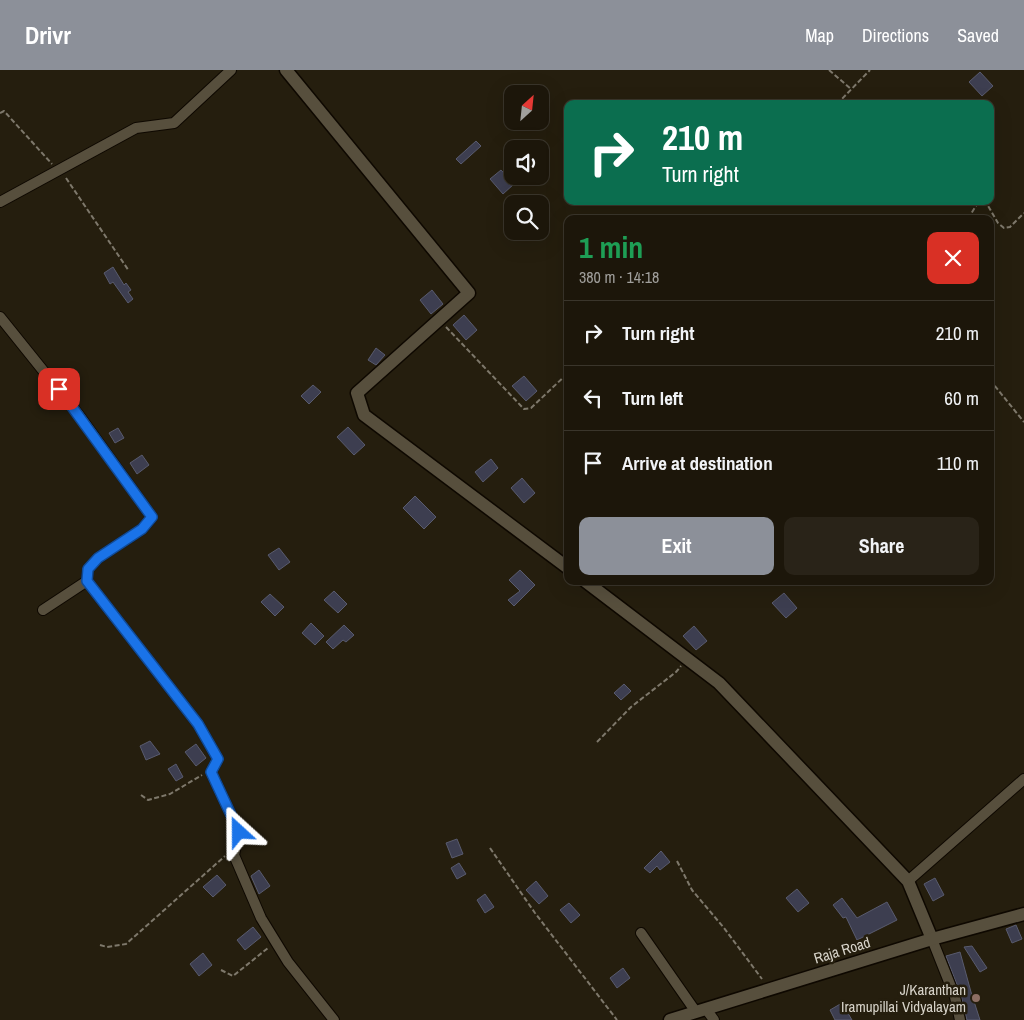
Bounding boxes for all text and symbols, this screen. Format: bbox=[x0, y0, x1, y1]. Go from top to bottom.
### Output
text: Drivr bbox=[25, 19, 71, 51]
text: Map bbox=[805, 23, 834, 48]
text: Directions bbox=[862, 23, 929, 48]
text: Saved bbox=[957, 23, 999, 48]
north arrow bbox=[504, 85, 549, 130]
map controls bbox=[504, 85, 549, 240]
text: 210 m bbox=[662, 114, 743, 161]
icon: right bbox=[579, 120, 644, 185]
button: sound bbox=[504, 140, 549, 185]
text: Turn right bbox=[662, 159, 739, 189]
button: search bbox=[504, 195, 549, 240]
text: 1 min bbox=[579, 227, 643, 267]
button: close bbox=[927, 232, 979, 284]
text: 380 m · 14:18 bbox=[579, 266, 659, 288]
icon: right bbox=[579, 319, 607, 347]
text: Turn right bbox=[622, 320, 694, 346]
text: 210 m bbox=[936, 320, 979, 346]
pin bbox=[38, 368, 80, 410]
icon: arrive bbox=[45, 375, 73, 403]
icon: left bbox=[579, 384, 607, 412]
text: Turn left bbox=[622, 385, 683, 411]
text: 60 m bbox=[944, 385, 979, 411]
icon: arrive bbox=[579, 449, 607, 477]
text: Arrive at destination bbox=[622, 450, 773, 476]
text: 110 m bbox=[937, 450, 979, 476]
button: Exit bbox=[579, 517, 774, 575]
button: Share bbox=[784, 517, 979, 575]
position arrow bbox=[212, 805, 264, 857]
street label: Raja Road bbox=[811, 931, 873, 969]
place label: J/Karanthan Iramupillai Vidyalayam bbox=[841, 979, 966, 1017]
marker: J/Karanthan Iramupillai Vidyalayam bbox=[970, 992, 982, 1004]

